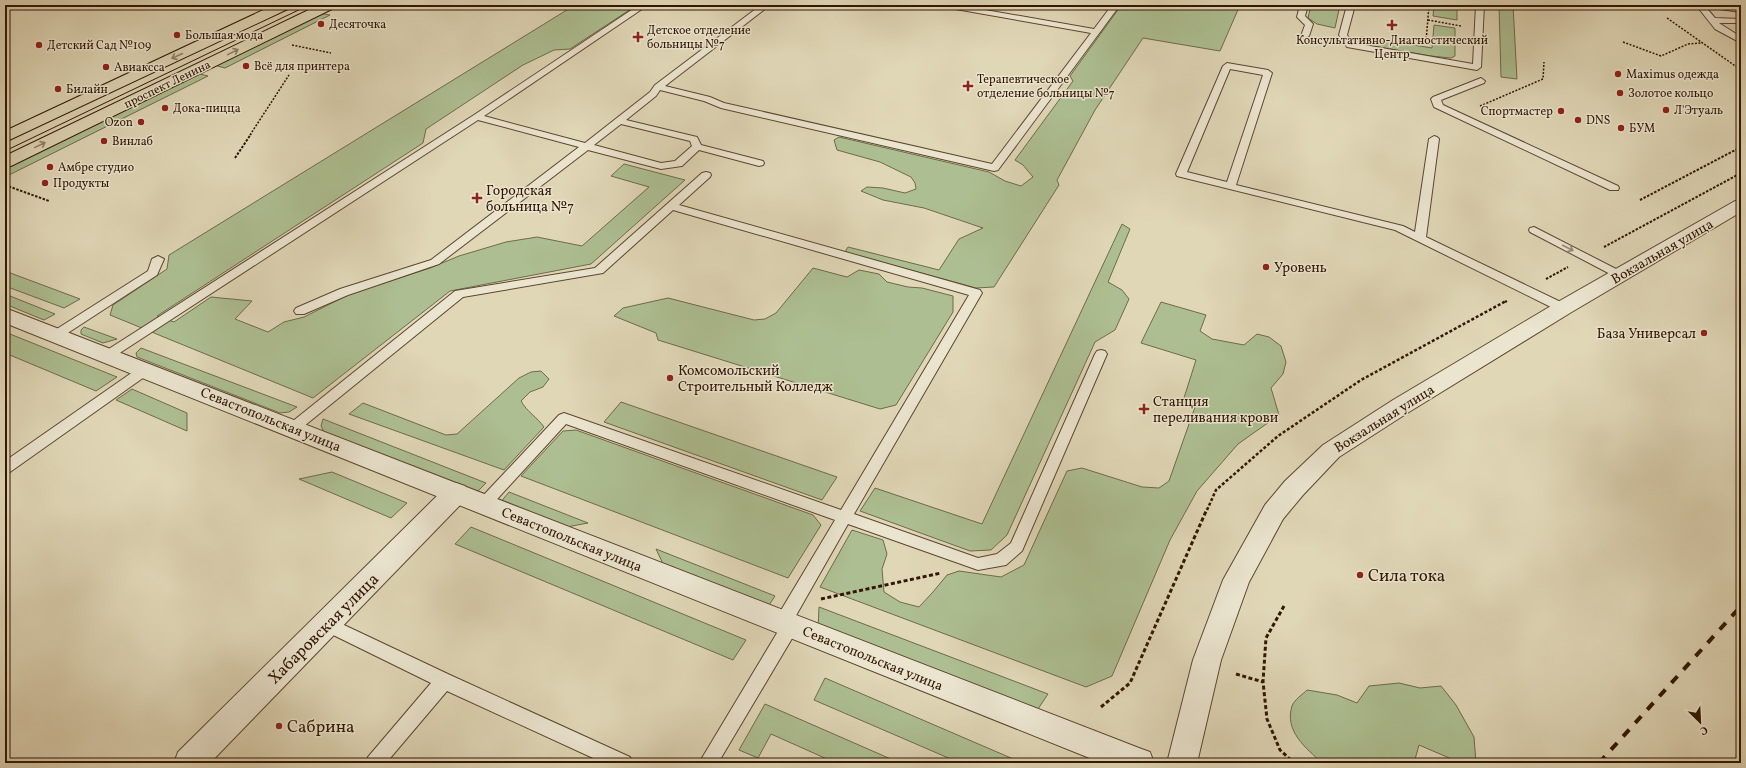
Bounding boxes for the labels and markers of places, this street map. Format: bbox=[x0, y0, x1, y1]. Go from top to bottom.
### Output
place label: Десяточка bbox=[329, 17, 386, 33]
marker: Десяточка bbox=[316, 19, 326, 29]
marker: Консультативно-Диагностический Центр bbox=[1386, 19, 1398, 31]
place label: Детское отделение больницы №7 bbox=[647, 23, 751, 53]
place label: Большая мода bbox=[185, 28, 263, 44]
marker: Большая мода bbox=[172, 30, 182, 40]
marker: Детское отделение больницы №7 bbox=[632, 31, 644, 43]
place label: Консультативно-Диагностический Центр bbox=[1296, 33, 1488, 63]
place label: Детский Сад №109 bbox=[47, 38, 151, 54]
marker: Детский Сад №109 bbox=[34, 40, 44, 50]
place label: Всё для принтера bbox=[254, 59, 350, 75]
place label: Авиаксса bbox=[114, 60, 165, 76]
marker: Всё для принтера bbox=[241, 61, 251, 71]
marker: Авиаксса bbox=[101, 62, 111, 72]
place label: Maximus одежда bbox=[1626, 67, 1719, 83]
marker: Maximus одежда bbox=[1613, 69, 1623, 79]
place label: Терапевтическое отделение больницы №7 bbox=[977, 72, 1115, 102]
marker: Терапевтическое отделение больницы №7 bbox=[962, 80, 974, 92]
place label: Билайн bbox=[66, 82, 108, 98]
marker: Билайн bbox=[53, 84, 63, 94]
place label: Золотое кольцо bbox=[1628, 86, 1713, 102]
marker: Золотое кольцо bbox=[1615, 88, 1625, 98]
place label: Дока-пицца bbox=[173, 101, 241, 117]
marker: Дока-пицца bbox=[160, 103, 170, 113]
place label: Л'Этуаль bbox=[1674, 103, 1723, 119]
place label: Спортмастер bbox=[1481, 104, 1553, 120]
marker: Л'Этуаль bbox=[1661, 105, 1671, 115]
marker: Спортмастер bbox=[1556, 106, 1566, 116]
place label: DNS bbox=[1586, 113, 1610, 129]
place label: Ozon bbox=[105, 115, 133, 131]
marker: DNS bbox=[1573, 115, 1583, 125]
marker: Ozon bbox=[136, 117, 146, 127]
place label: БУМ bbox=[1629, 121, 1655, 137]
marker: БУМ bbox=[1616, 123, 1626, 133]
place label: Винлаб bbox=[112, 134, 153, 150]
marker: Винлаб bbox=[99, 136, 109, 146]
place label: Амбре студио bbox=[58, 160, 134, 176]
marker: Амбре студио bbox=[45, 162, 55, 172]
place label: Продукты bbox=[53, 176, 110, 192]
marker: Продукты bbox=[40, 178, 50, 188]
place label: Городская больница №7 bbox=[486, 182, 574, 217]
marker: Городская больница №7 bbox=[471, 192, 483, 204]
place label: Уровень bbox=[1274, 259, 1327, 278]
marker: Уровень bbox=[1261, 262, 1271, 272]
place label: База Универсал bbox=[1597, 325, 1696, 344]
marker: База Универсал bbox=[1699, 328, 1709, 338]
place label: Комсомольский Строительный Колледж bbox=[678, 362, 833, 397]
marker: Комсомольский Строительный Колледж bbox=[665, 373, 675, 383]
place label: Станция переливания крови bbox=[1153, 393, 1279, 428]
marker: Станция переливания крови bbox=[1138, 403, 1150, 415]
place label: Сила тока bbox=[1368, 565, 1445, 588]
marker: Сила тока bbox=[1355, 570, 1365, 580]
place label: Сабрина bbox=[287, 716, 354, 739]
marker: Сабрина bbox=[274, 721, 284, 731]

